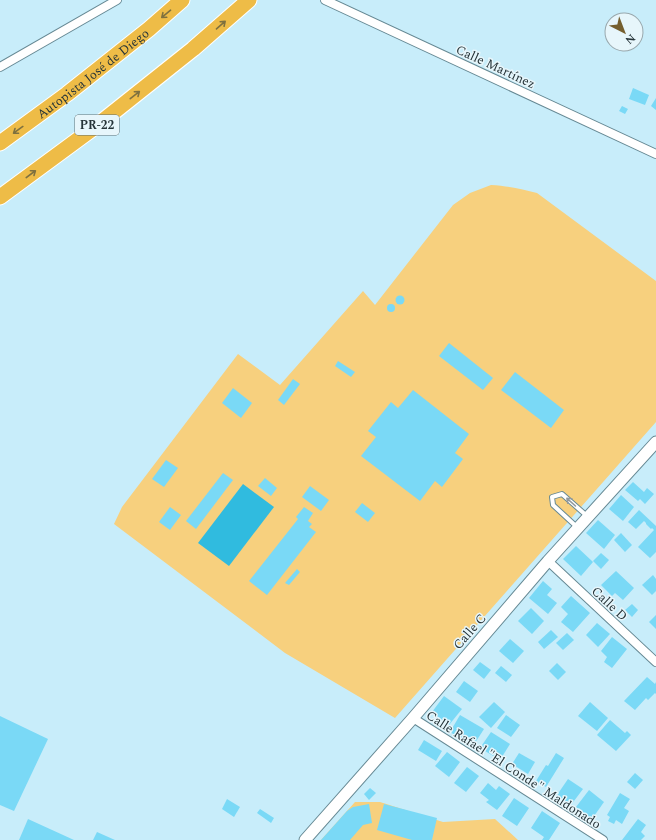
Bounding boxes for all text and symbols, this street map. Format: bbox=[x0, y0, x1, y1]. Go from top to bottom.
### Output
one-way arrow bbox=[160, 10, 171, 19]
north arrow bbox=[604, 12, 644, 52]
one-way arrow bbox=[216, 20, 226, 29]
street label: Autopista José de Diego bbox=[33, 24, 154, 124]
text: N bbox=[621, 30, 639, 48]
street label: Calle Martínez bbox=[453, 40, 539, 94]
one-way arrow bbox=[129, 91, 140, 99]
road number: PR-22 bbox=[75, 115, 119, 135]
one-way arrow bbox=[13, 126, 24, 134]
one-way arrow bbox=[26, 170, 37, 178]
one-way arrow bbox=[566, 498, 576, 507]
street label: Calle D bbox=[587, 582, 632, 626]
street label: Calle C bbox=[448, 609, 491, 654]
street label: Calle Rafael "El Conde" Maldonado bbox=[422, 706, 605, 834]

